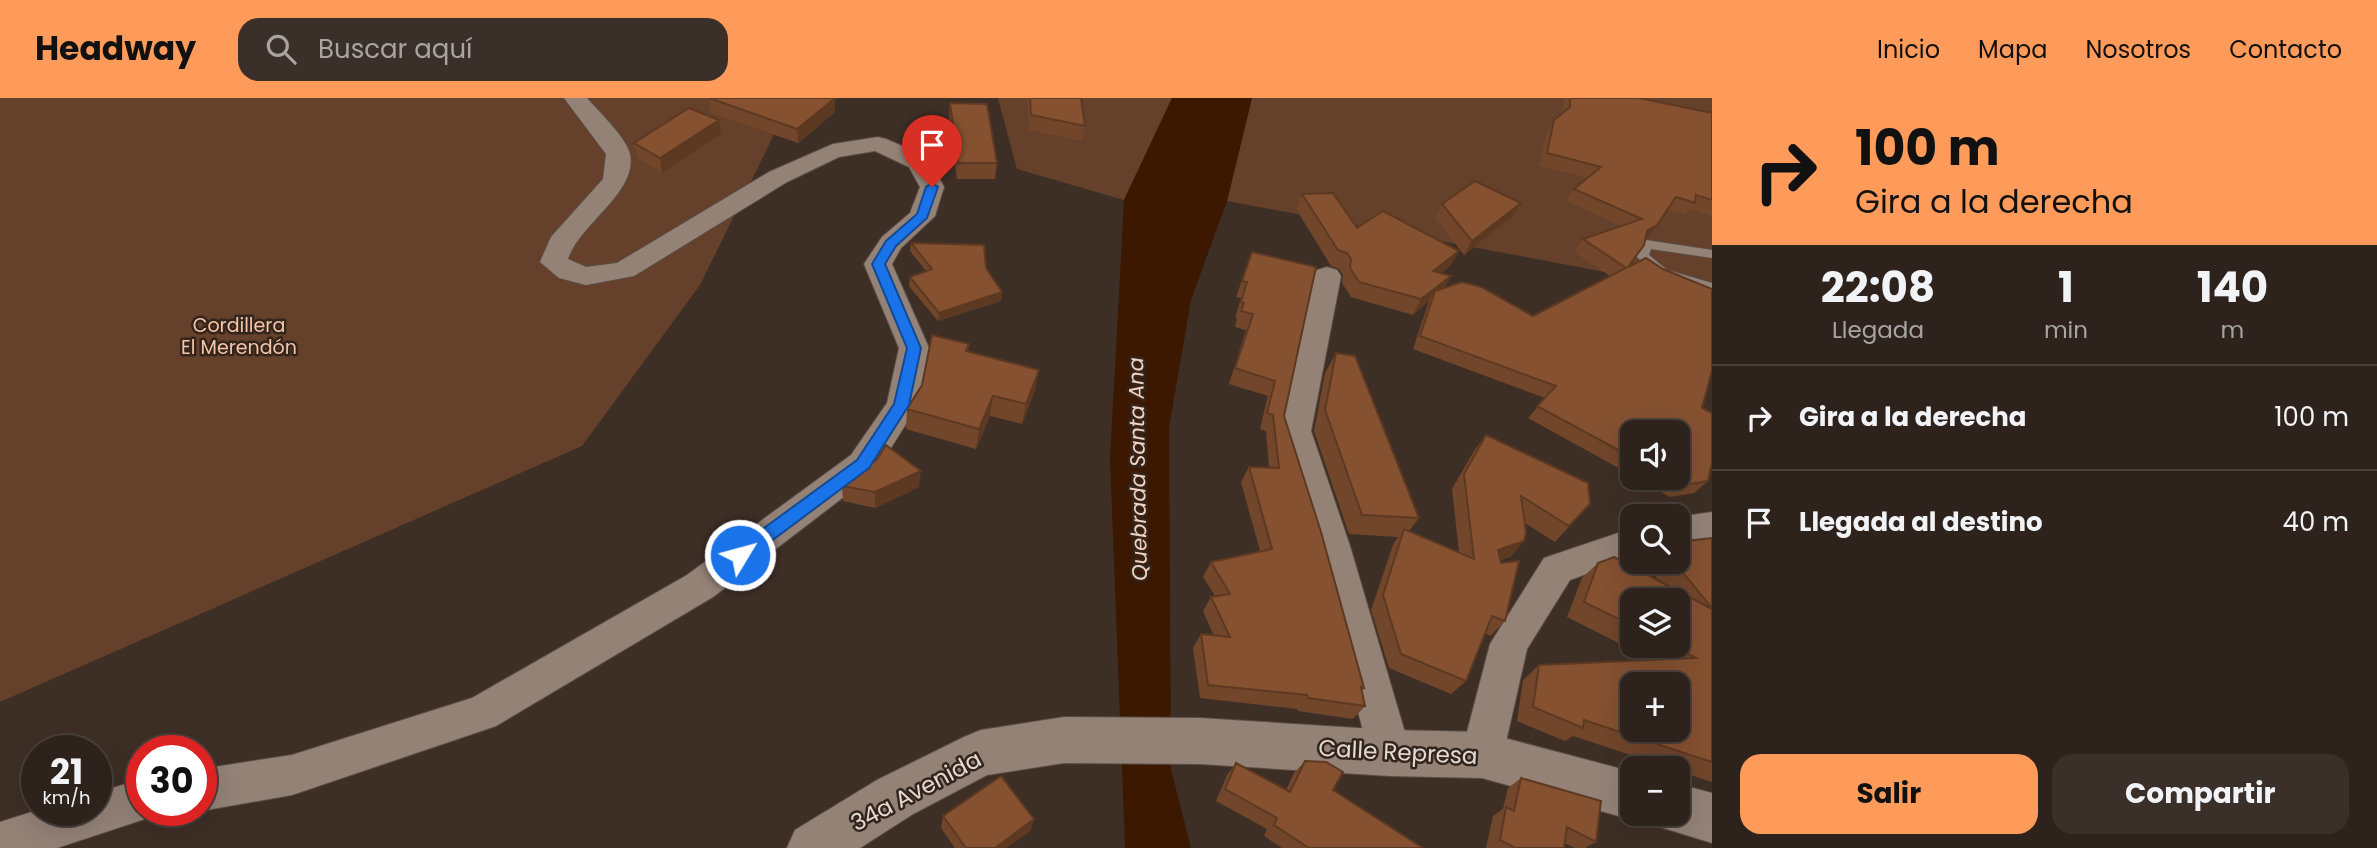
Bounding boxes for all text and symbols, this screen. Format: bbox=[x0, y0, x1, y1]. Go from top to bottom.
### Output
search box bbox=[238, 18, 728, 81]
text: Headway bbox=[35, 25, 196, 72]
icon: search bbox=[262, 30, 300, 68]
text: Buscar aquí bbox=[318, 31, 472, 67]
text: Inicio bbox=[1877, 33, 1940, 66]
text: Mapa bbox=[1978, 33, 2047, 66]
text: Nosotros bbox=[2085, 33, 2191, 66]
text: Contacto bbox=[2229, 33, 2342, 66]
text: 100 m bbox=[1855, 114, 2000, 182]
pin bbox=[902, 115, 962, 187]
icon: arrive bbox=[913, 126, 951, 164]
icon: right bbox=[1740, 126, 1831, 217]
text: Gira a la derecha bbox=[1855, 179, 2133, 224]
text: 22:08 bbox=[1821, 258, 1935, 317]
text: 1 bbox=[2058, 258, 2074, 317]
text: 140 bbox=[2197, 258, 2268, 317]
park label: Cordillera El Merendón bbox=[181, 312, 297, 361]
text: Llegada bbox=[1832, 314, 1924, 346]
text: min bbox=[2044, 314, 2088, 346]
text: m bbox=[2221, 314, 2244, 346]
water label: Quebrada Santa Ana bbox=[1121, 357, 1154, 581]
icon: right bbox=[1740, 399, 1778, 437]
text: Gira a la derecha bbox=[1799, 399, 2027, 435]
text: 100 m bbox=[2274, 399, 2349, 435]
map controls bbox=[1620, 420, 1690, 826]
button: sound bbox=[1620, 420, 1690, 490]
button: search bbox=[1620, 504, 1690, 574]
icon: arrive bbox=[1740, 504, 1778, 542]
text: Llegada al destino bbox=[1799, 504, 2043, 540]
text: 40 m bbox=[2283, 504, 2349, 540]
position arrow bbox=[703, 518, 777, 592]
button: layers bbox=[1620, 588, 1690, 658]
button: + bbox=[1620, 672, 1690, 742]
street label: Calle Represa bbox=[1318, 732, 1478, 772]
speed limit sign: 30 bbox=[126, 735, 217, 826]
street label: 34a Avenida bbox=[845, 743, 987, 839]
text: 21 bbox=[50, 747, 83, 796]
button: Salir bbox=[1740, 754, 2038, 834]
button: Compartir bbox=[2052, 754, 2349, 834]
button: − bbox=[1620, 756, 1690, 826]
text: km/h bbox=[43, 785, 90, 810]

